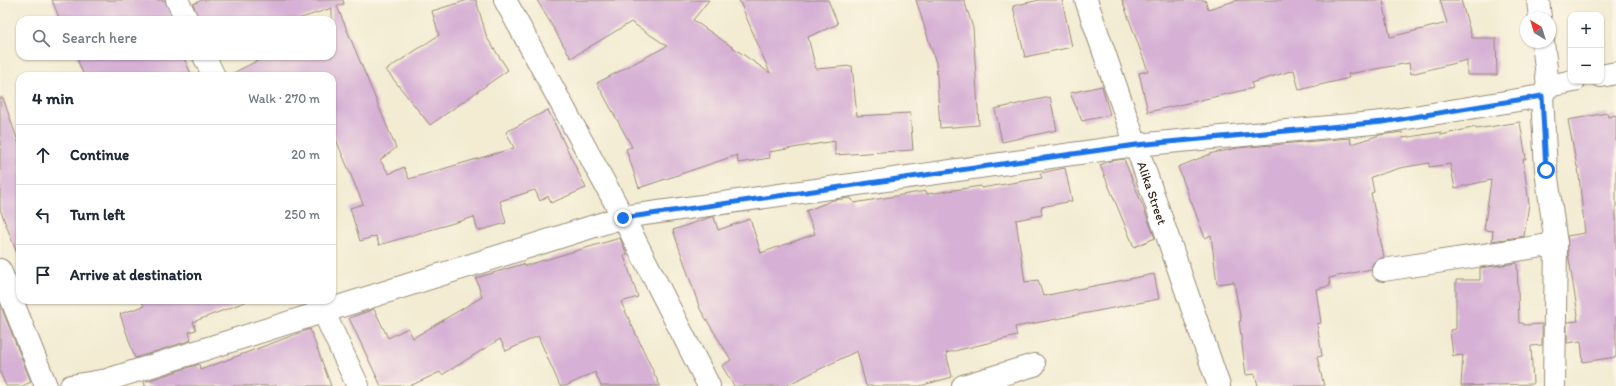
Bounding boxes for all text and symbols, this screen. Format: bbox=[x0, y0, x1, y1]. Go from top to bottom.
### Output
north arrow bbox=[1520, 12, 1556, 48]
map controls bbox=[1568, 12, 1604, 84]
button: + bbox=[1568, 12, 1604, 48]
search box bbox=[16, 16, 336, 60]
icon: search bbox=[30, 27, 52, 49]
text: Search here bbox=[62, 29, 137, 47]
button: − bbox=[1568, 48, 1604, 84]
text: 4 min bbox=[32, 88, 74, 108]
text: Walk · 270 m bbox=[248, 91, 320, 106]
icon: ahead bbox=[32, 144, 54, 166]
text: Continue bbox=[70, 146, 129, 164]
text: 20 m bbox=[291, 147, 320, 162]
street label: Alika Street bbox=[1135, 159, 1170, 227]
route start bbox=[1537, 161, 1555, 179]
icon: left bbox=[32, 204, 54, 226]
text: Turn left bbox=[70, 206, 125, 224]
text: 250 m bbox=[284, 207, 320, 222]
route end bbox=[614, 209, 632, 227]
icon: arrive bbox=[32, 264, 54, 286]
text: Arrive at destination bbox=[70, 266, 202, 284]

